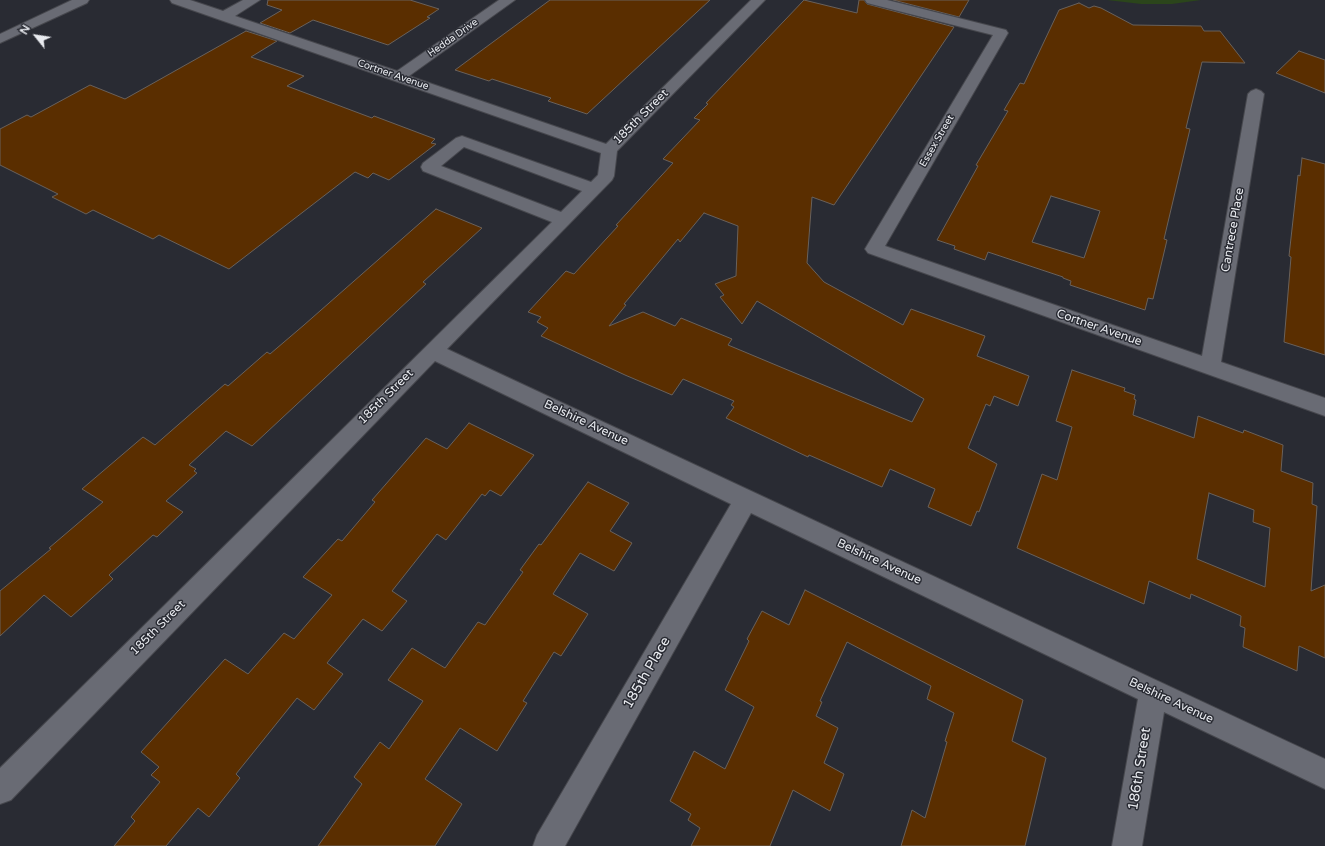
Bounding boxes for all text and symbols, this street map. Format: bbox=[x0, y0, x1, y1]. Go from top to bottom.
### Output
north arrow bbox=[16, 16, 56, 56]
street label: Hedda Drive bbox=[426, 16, 480, 60]
text: N bbox=[17, 23, 33, 37]
street label: Cortner Avenue bbox=[356, 57, 430, 93]
street label: 185th Street bbox=[610, 86, 672, 148]
street label: Essex Street bbox=[917, 113, 957, 169]
street label: Cantrece Place bbox=[1219, 187, 1247, 273]
street label: Cortner Avenue bbox=[1054, 307, 1144, 349]
street label: 185th Street bbox=[355, 366, 417, 428]
street label: Belshire Avenue bbox=[542, 397, 630, 449]
street label: Belshire Avenue bbox=[835, 536, 923, 588]
street label: 185th Street bbox=[127, 597, 189, 659]
street label: 185th Place bbox=[620, 634, 674, 712]
street label: Belshire Avenue bbox=[1127, 675, 1215, 727]
street label: 186th Street bbox=[1125, 726, 1155, 812]

